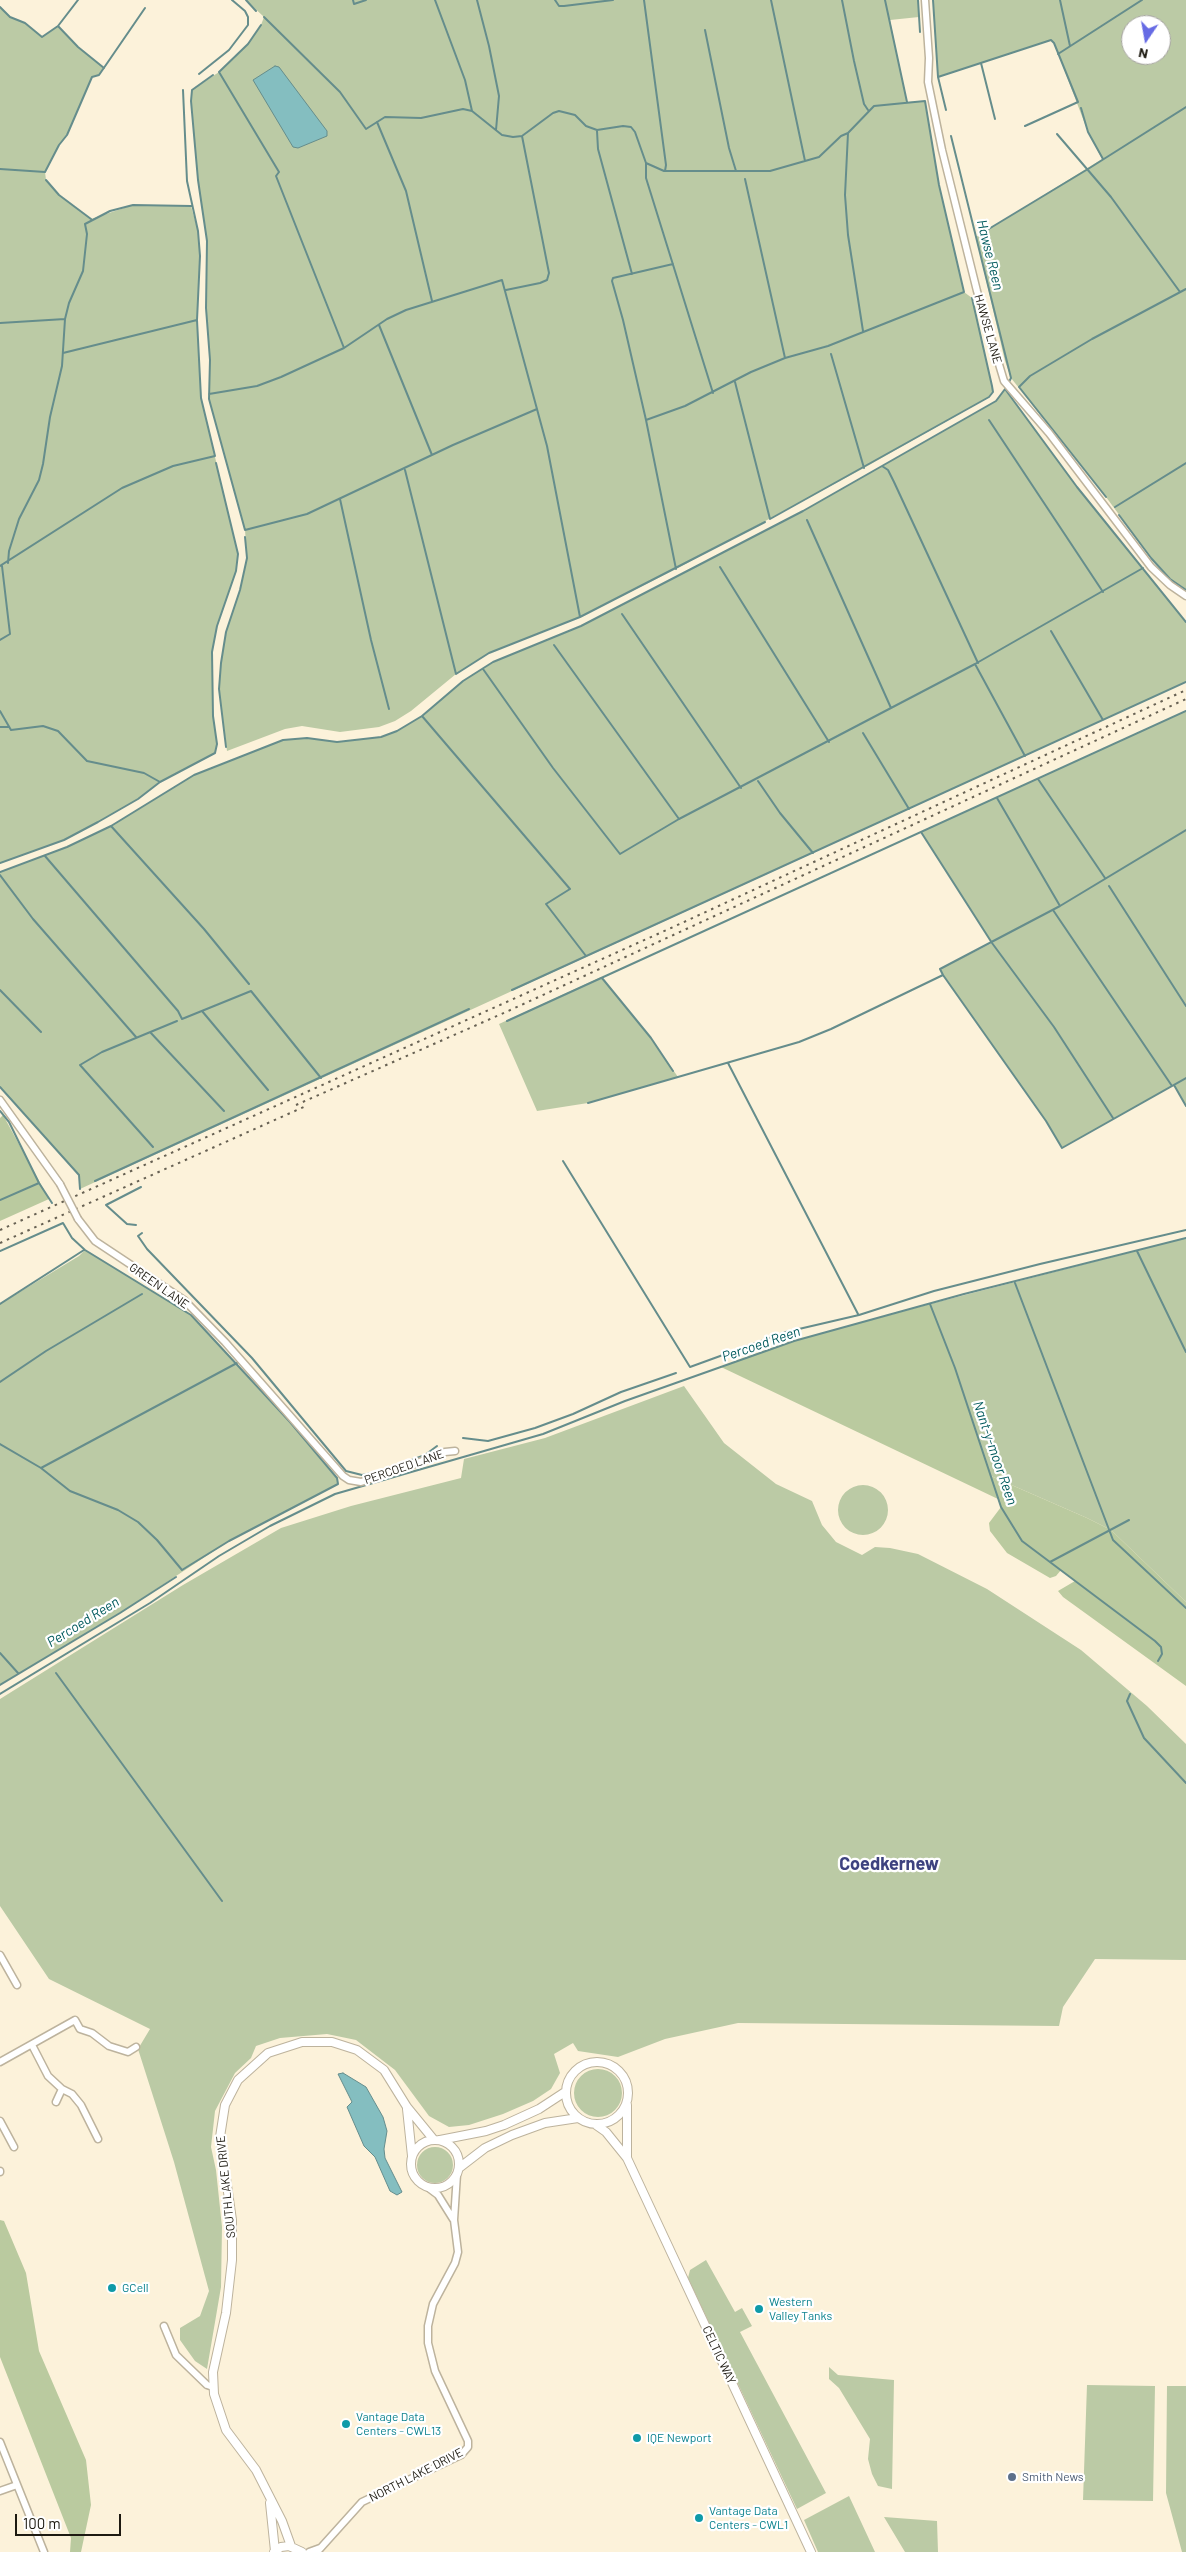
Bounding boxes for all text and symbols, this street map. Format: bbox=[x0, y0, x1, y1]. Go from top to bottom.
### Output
north arrow bbox=[1121, 15, 1171, 65]
text: N bbox=[1137, 45, 1149, 63]
water label: Hawse Reen bbox=[973, 218, 1007, 292]
street label: HAWSE LANE bbox=[971, 293, 1005, 365]
street label: GREEN LANE bbox=[126, 1260, 192, 1312]
water label: Percoed Reen bbox=[720, 1323, 802, 1365]
water label: Nant-y-moor Reen bbox=[969, 1399, 1021, 1507]
street label: PERCOED LANE bbox=[362, 1447, 446, 1487]
water label: Percoed Reen bbox=[44, 1593, 122, 1651]
district label: Coedkernew bbox=[839, 1853, 939, 1875]
street label: SOUTH LAKE DRIVE bbox=[213, 2135, 239, 2239]
place label: GCell bbox=[122, 2281, 149, 2295]
marker: GCell bbox=[106, 2282, 118, 2294]
place label: Western Valley Tanks bbox=[769, 2295, 832, 2323]
marker: Western Valley Tanks bbox=[753, 2303, 765, 2315]
street label: CELTIC WAY bbox=[699, 2324, 739, 2386]
place label: Vantage Data Centers - CWL13 bbox=[356, 2410, 441, 2438]
marker: Vantage Data Centers - CWL13 bbox=[340, 2418, 352, 2430]
place label: IQE Newport bbox=[647, 2431, 712, 2445]
marker: IQE Newport bbox=[631, 2432, 643, 2444]
street label: NORTH LAKE DRIVE bbox=[367, 2445, 465, 2505]
place label: Smith News bbox=[1022, 2470, 1084, 2484]
marker: Smith News bbox=[1006, 2471, 1018, 2483]
scale bar bbox=[18, 2504, 124, 2536]
place label: Vantage Data Centers - CWL1 bbox=[709, 2504, 788, 2532]
marker: Vantage Data Centers - CWL1 bbox=[693, 2512, 705, 2524]
text: 100 m bbox=[23, 2514, 61, 2532]

